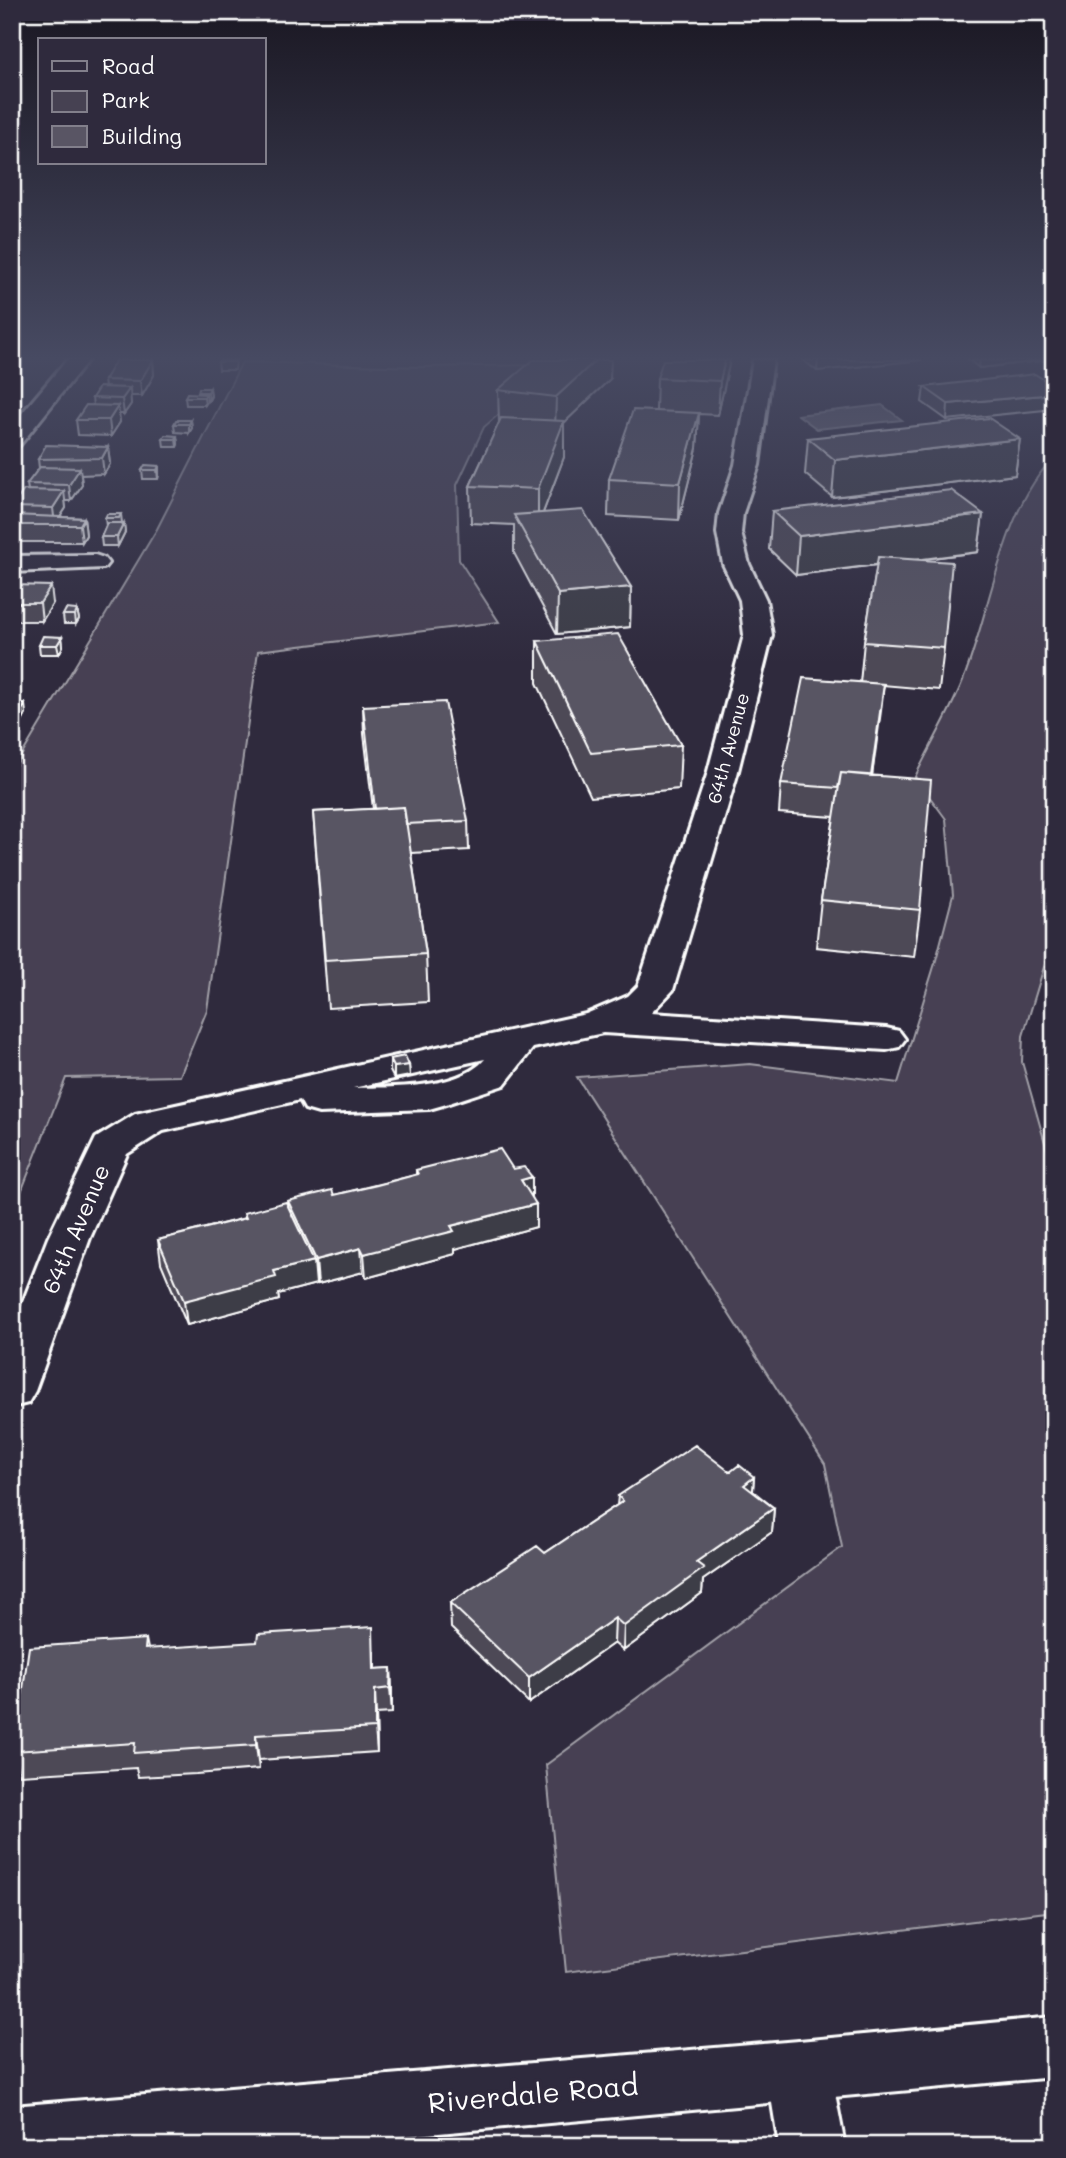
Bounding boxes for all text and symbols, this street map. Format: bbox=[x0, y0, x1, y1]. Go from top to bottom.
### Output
legend bbox=[38, 38, 266, 164]
text: Road bbox=[102, 52, 154, 79]
text: Park bbox=[102, 86, 150, 113]
text: Building bbox=[102, 122, 182, 149]
street label: 64th Avenue bbox=[701, 690, 754, 806]
street label: 64th Avenue bbox=[34, 1159, 116, 1298]
street label: Riverdale Road bbox=[426, 2066, 640, 2120]

